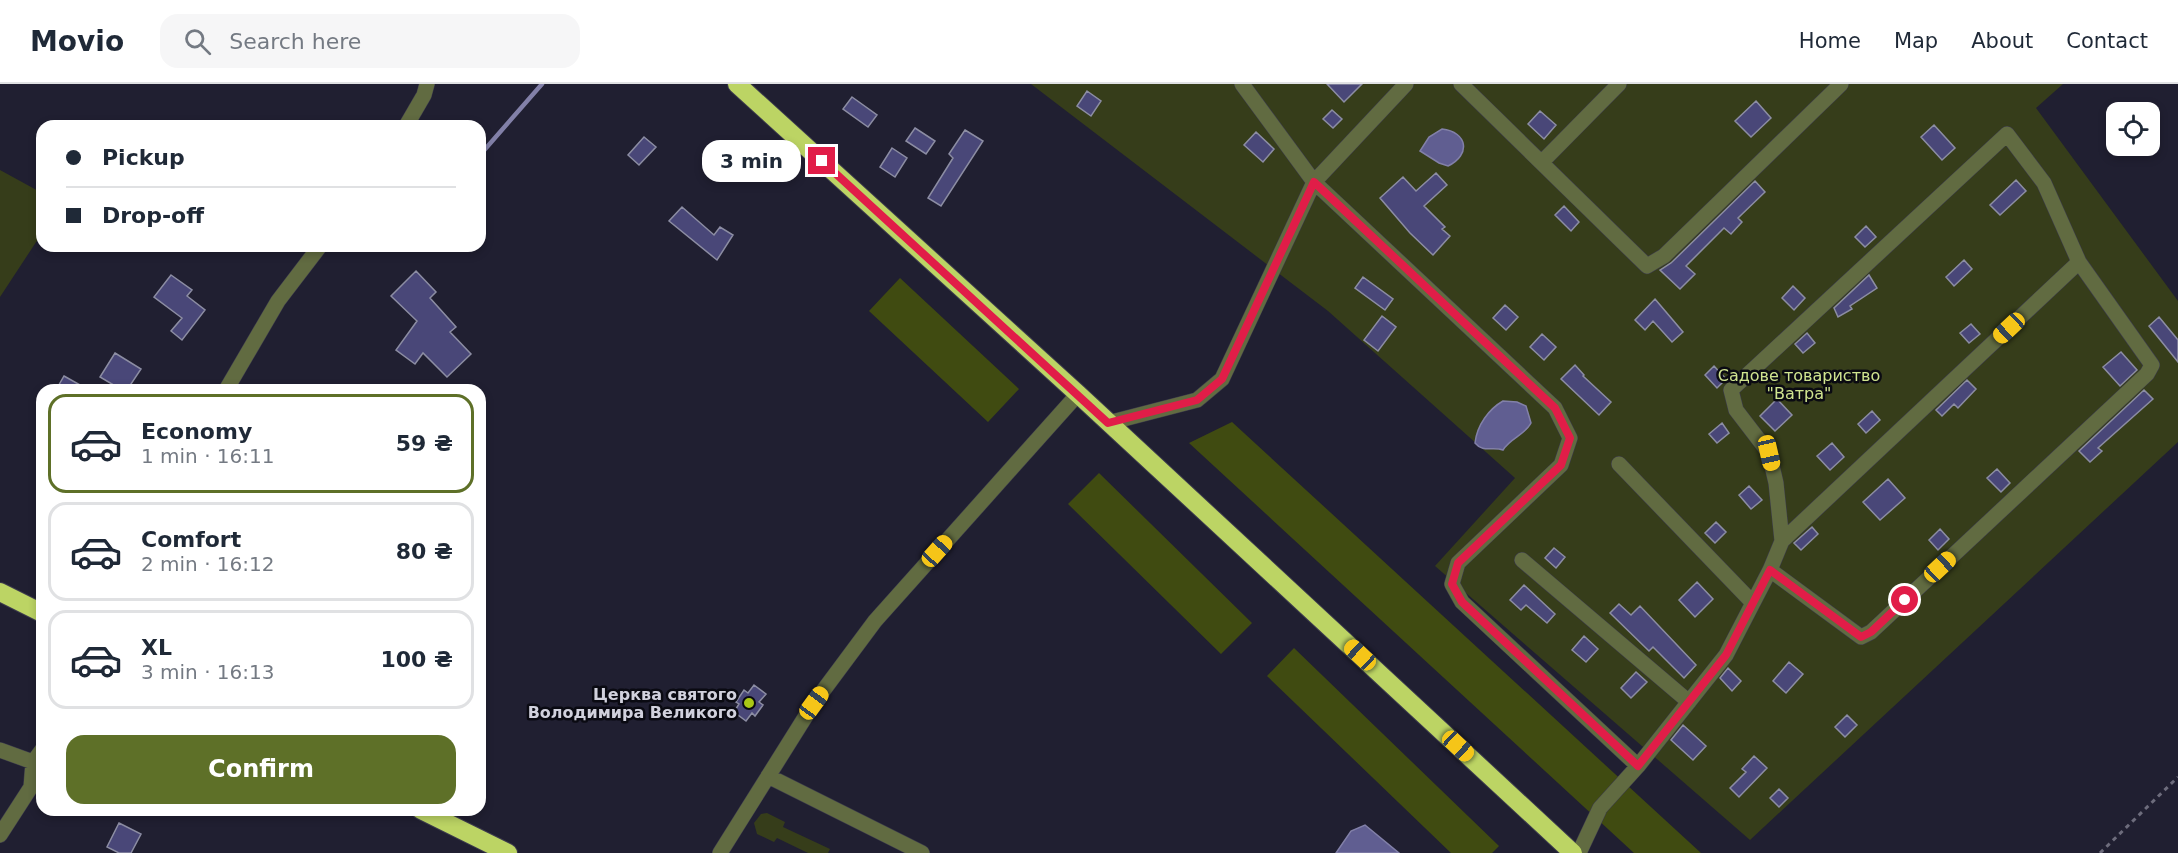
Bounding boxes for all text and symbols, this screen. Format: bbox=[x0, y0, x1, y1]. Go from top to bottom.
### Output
search box bbox=[160, 14, 580, 68]
text: Movio bbox=[30, 25, 124, 58]
icon: search bbox=[181, 25, 214, 58]
text: Search here bbox=[229, 29, 361, 54]
text: Home bbox=[1799, 29, 1861, 53]
text: Map bbox=[1894, 29, 1938, 53]
text: About bbox=[1971, 29, 2033, 53]
text: Contact bbox=[2066, 29, 2148, 53]
map controls bbox=[2106, 102, 2160, 156]
button: locate bbox=[2106, 102, 2160, 156]
callout: 3 min bbox=[702, 140, 801, 182]
text: Pickup bbox=[102, 145, 185, 170]
route end bbox=[808, 147, 835, 174]
text: 3 min bbox=[720, 149, 783, 173]
text: Drop-off bbox=[102, 203, 204, 228]
car bbox=[1990, 309, 2028, 347]
park label: Садове товариство "Ватра" bbox=[1718, 366, 1880, 403]
icon: car bbox=[69, 417, 123, 471]
text: Economy bbox=[141, 419, 252, 444]
text: 59 ₴ bbox=[396, 431, 453, 456]
car bbox=[1756, 433, 1782, 473]
text: 1 min · 16:11 bbox=[141, 444, 275, 468]
icon: car bbox=[69, 525, 123, 579]
text: Comfort bbox=[141, 527, 241, 552]
car bbox=[918, 532, 956, 570]
text: 80 ₴ bbox=[396, 539, 453, 564]
car bbox=[1921, 548, 1959, 586]
text: 2 min · 16:12 bbox=[141, 552, 275, 576]
route start bbox=[1891, 586, 1918, 613]
icon: car bbox=[69, 633, 123, 687]
text: XL bbox=[141, 635, 172, 660]
car bbox=[1341, 636, 1379, 674]
text: 100 ₴ bbox=[381, 647, 453, 672]
text: 3 min · 16:13 bbox=[141, 660, 275, 684]
car bbox=[796, 683, 832, 723]
place label: Церква святого Володимира Великого bbox=[528, 685, 737, 722]
marker: Церква святого Володимира Великого bbox=[742, 696, 756, 710]
car bbox=[1439, 727, 1477, 765]
button: Confirm bbox=[66, 735, 456, 804]

